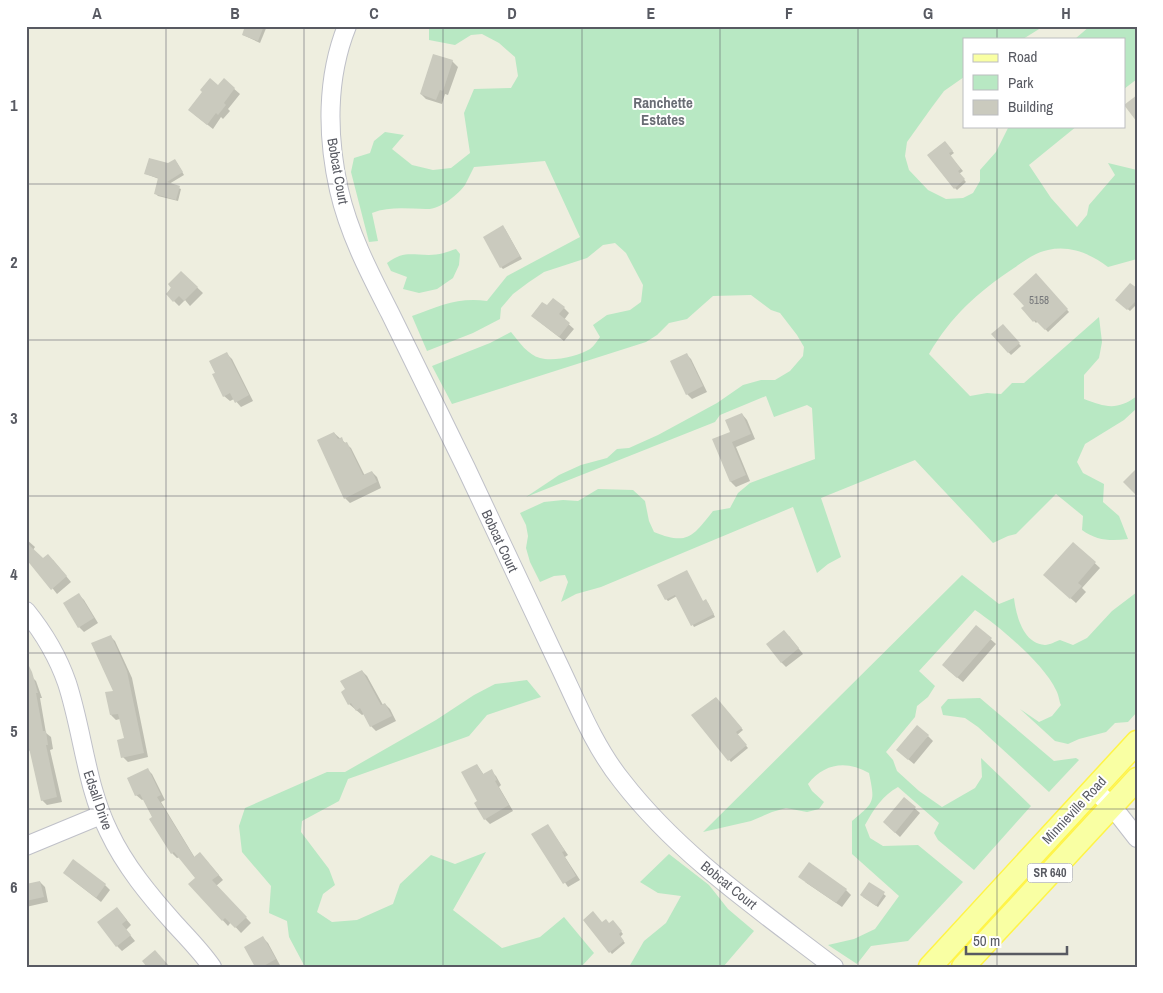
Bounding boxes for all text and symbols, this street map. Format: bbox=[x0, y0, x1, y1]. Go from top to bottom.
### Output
text: A bbox=[92, 2, 102, 24]
text: B bbox=[230, 2, 240, 24]
text: C bbox=[369, 2, 379, 24]
text: D bbox=[507, 2, 517, 24]
text: E bbox=[647, 2, 656, 24]
text: F bbox=[785, 2, 793, 24]
text: G bbox=[923, 2, 933, 24]
text: H bbox=[1061, 2, 1071, 24]
legend bbox=[963, 38, 1126, 128]
text: Road bbox=[1008, 46, 1037, 67]
text: Park bbox=[1008, 72, 1034, 93]
district label: Ranchette Estates bbox=[633, 92, 693, 130]
text: 1 bbox=[10, 94, 18, 116]
text: Building bbox=[1008, 96, 1053, 117]
street label: Bobcat Court bbox=[323, 136, 353, 206]
text: 2 bbox=[10, 251, 18, 273]
house number: 5158 bbox=[1029, 293, 1049, 307]
text: 3 bbox=[10, 407, 18, 429]
street label: Bobcat Court bbox=[478, 507, 522, 575]
text: 4 bbox=[10, 563, 18, 585]
text: 5 bbox=[10, 720, 18, 742]
street label: Edsall Drive bbox=[79, 768, 117, 832]
street label: Minnieville Road bbox=[1038, 772, 1110, 848]
street label: Bobcat Court bbox=[697, 857, 761, 913]
road number: SR 640 bbox=[1028, 864, 1072, 882]
text: 6 bbox=[10, 876, 18, 898]
scale bar bbox=[966, 923, 1067, 955]
text: 50 m bbox=[973, 930, 1000, 951]

